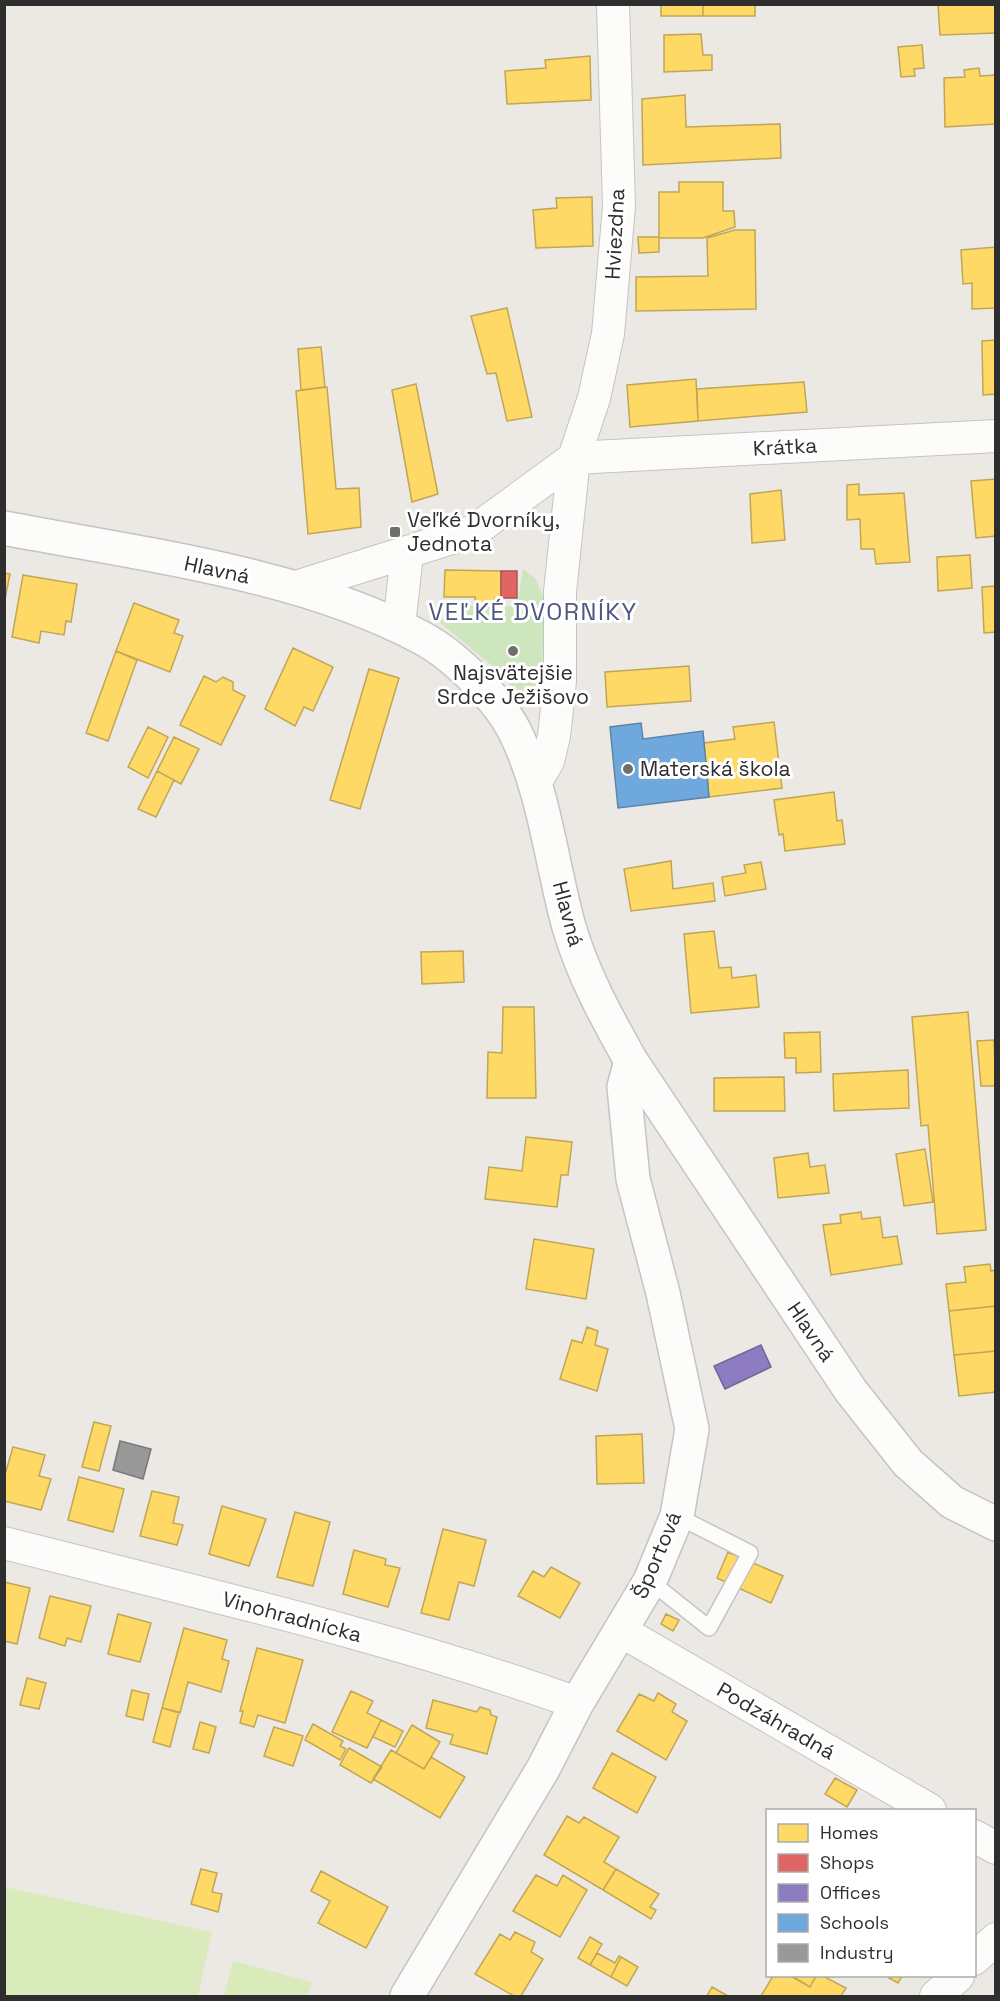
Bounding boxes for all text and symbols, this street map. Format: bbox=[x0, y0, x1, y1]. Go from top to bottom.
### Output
street label: Hviezdna bbox=[599, 188, 630, 280]
street label: Krátka bbox=[752, 431, 818, 462]
place label: Veľké Dvorníky, Jednota bbox=[407, 506, 560, 557]
marker: Veľké Dvorníky, Jednota bbox=[388, 525, 402, 539]
street label: Hlavná bbox=[182, 549, 253, 590]
district label: VEĽKÉ DVORNÍKY bbox=[428, 596, 638, 627]
marker: Najsvätejšie Srdce Ježišovo bbox=[506, 644, 520, 658]
place label: Najsvätejšie Srdce Ježišovo bbox=[437, 659, 589, 710]
place label: Materská škola bbox=[640, 755, 791, 782]
marker: Materská škola bbox=[621, 762, 635, 776]
street label: Hlavná bbox=[547, 878, 590, 950]
street label: Hlavná bbox=[782, 1297, 841, 1367]
street label: Športová bbox=[626, 1507, 687, 1603]
street label: Vinohradnícka bbox=[219, 1585, 365, 1648]
street label: Podzáhradná bbox=[712, 1676, 840, 1765]
legend bbox=[766, 1809, 976, 1977]
text: Homes bbox=[820, 1821, 879, 1844]
text: Shops bbox=[820, 1851, 874, 1874]
text: Offices bbox=[820, 1881, 881, 1904]
text: Schools bbox=[820, 1911, 889, 1934]
text: Industry bbox=[820, 1941, 893, 1964]

